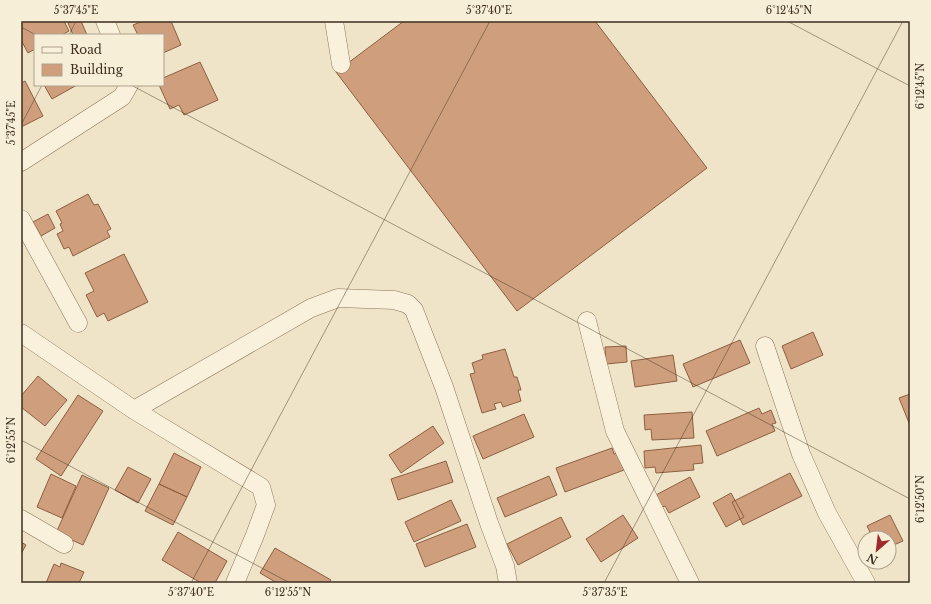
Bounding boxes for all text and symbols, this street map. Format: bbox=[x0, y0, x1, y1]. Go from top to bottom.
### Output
text: 5°37'45"E bbox=[54, 4, 98, 17]
text: 5°37'40"E bbox=[466, 4, 512, 17]
text: 6°12'45"N bbox=[766, 4, 812, 17]
legend bbox=[34, 34, 164, 86]
text: Road bbox=[70, 42, 102, 57]
text: Building bbox=[70, 62, 124, 77]
text: 6°12'45"N bbox=[914, 63, 927, 109]
text: 5°37'45"E bbox=[5, 101, 18, 145]
text: 6°12'55"N bbox=[5, 417, 18, 463]
text: 6°12'50"N bbox=[914, 475, 927, 523]
north arrow bbox=[857, 530, 897, 570]
text: N bbox=[864, 550, 880, 567]
text: 5°37'40"E bbox=[168, 586, 214, 599]
text: 6°12'55"N bbox=[265, 586, 311, 599]
text: 5°37'35"E bbox=[582, 586, 628, 599]

